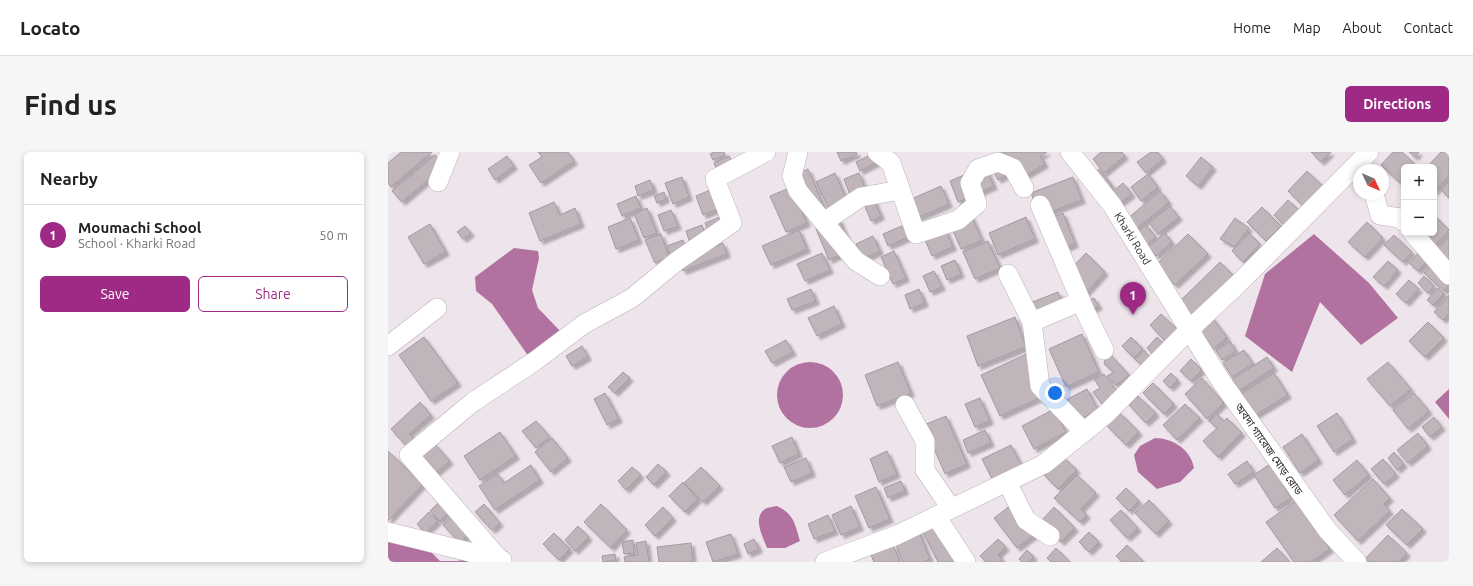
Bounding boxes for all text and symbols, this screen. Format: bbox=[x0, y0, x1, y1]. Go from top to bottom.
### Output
text: Locato bbox=[20, 17, 81, 39]
text: Home bbox=[1233, 20, 1271, 36]
text: Map bbox=[1293, 20, 1321, 36]
text: About bbox=[1343, 20, 1382, 36]
text: Contact bbox=[1404, 20, 1453, 36]
button: Directions bbox=[1345, 86, 1449, 122]
text: Find us bbox=[24, 89, 117, 120]
north arrow bbox=[1353, 164, 1389, 200]
map controls bbox=[1401, 164, 1437, 236]
button: + bbox=[1401, 164, 1437, 200]
text: Nearby bbox=[40, 169, 98, 188]
button: − bbox=[1401, 200, 1437, 236]
street label: Kharki Road bbox=[1112, 210, 1153, 267]
text: Moumachi School bbox=[78, 219, 201, 236]
text: 1 bbox=[49, 228, 57, 242]
text: 50 m bbox=[319, 228, 348, 242]
text: School · Kharki Road bbox=[78, 236, 196, 250]
button: Save bbox=[40, 276, 190, 312]
button: Share bbox=[198, 276, 348, 312]
pin: 1 bbox=[1120, 282, 1146, 315]
your location bbox=[1045, 383, 1065, 403]
street label: অবদা গ্যারেজ মোড় রোড bbox=[1232, 400, 1305, 497]

